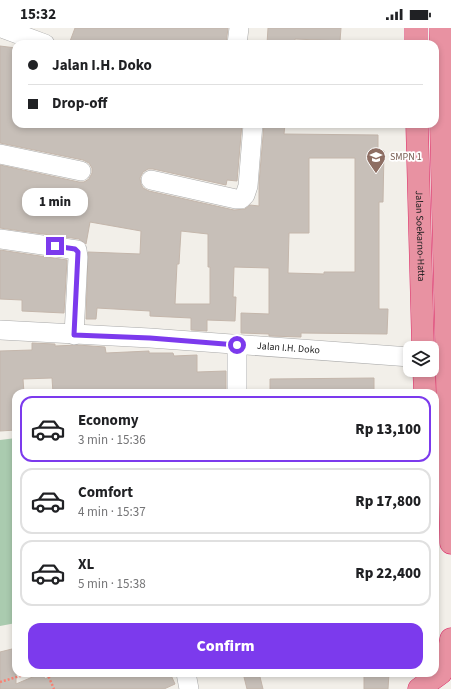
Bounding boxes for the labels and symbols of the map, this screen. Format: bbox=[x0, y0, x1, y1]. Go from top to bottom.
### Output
school or university icon: SMPN 1 bbox=[365, 146, 387, 174]
place label: SMPN 1 bbox=[390, 150, 422, 164]
callout: 1 min bbox=[22, 188, 88, 216]
street label: Jalan Soekarno-Hatta bbox=[412, 190, 428, 282]
route end bbox=[46, 237, 64, 255]
route start bbox=[228, 336, 246, 354]
street label: Jalan I.H. Doko bbox=[257, 339, 320, 357]

